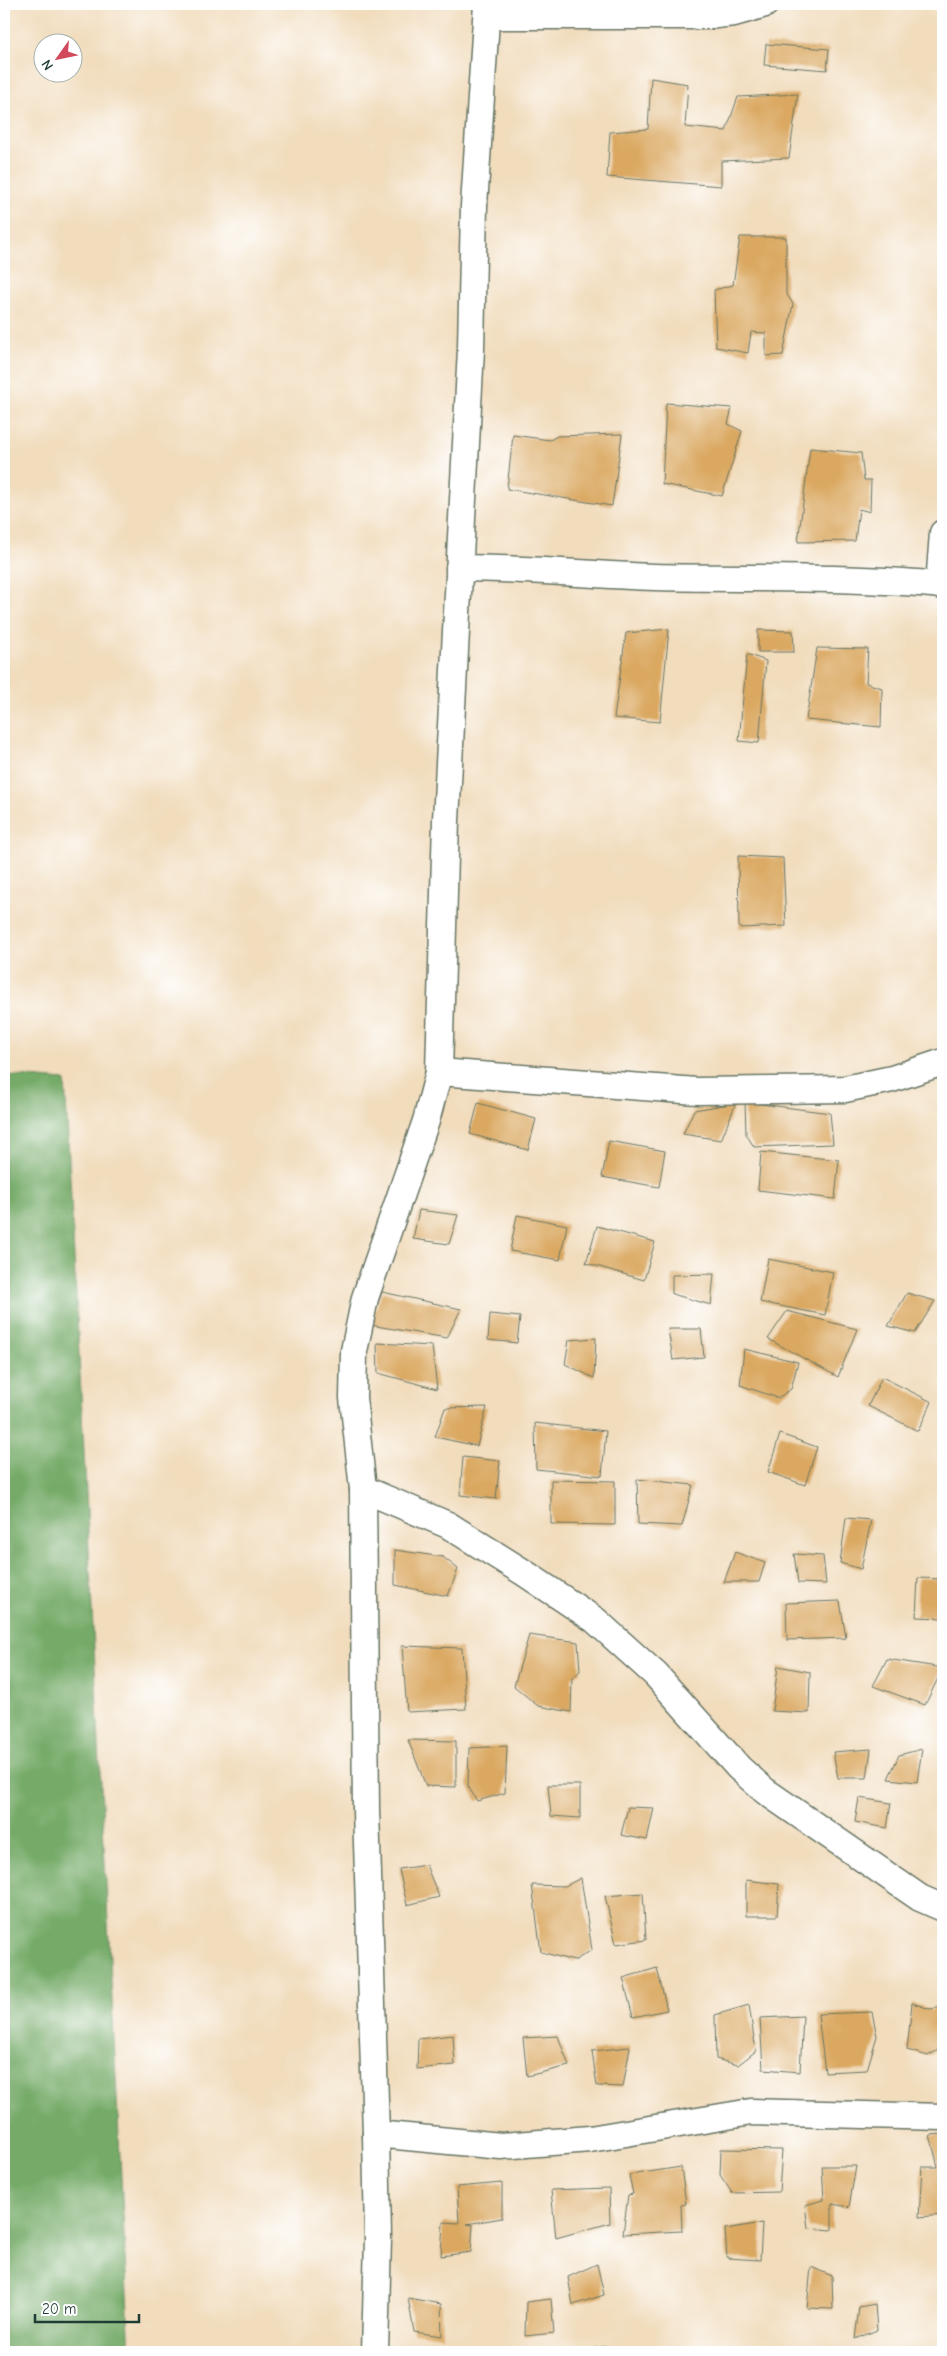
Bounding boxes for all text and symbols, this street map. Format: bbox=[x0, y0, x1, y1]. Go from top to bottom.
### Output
north arrow bbox=[32, 32, 82, 82]
text: N bbox=[38, 56, 57, 73]
scale bar bbox=[35, 2291, 139, 2323]
text: 20 m bbox=[42, 2300, 76, 2318]

